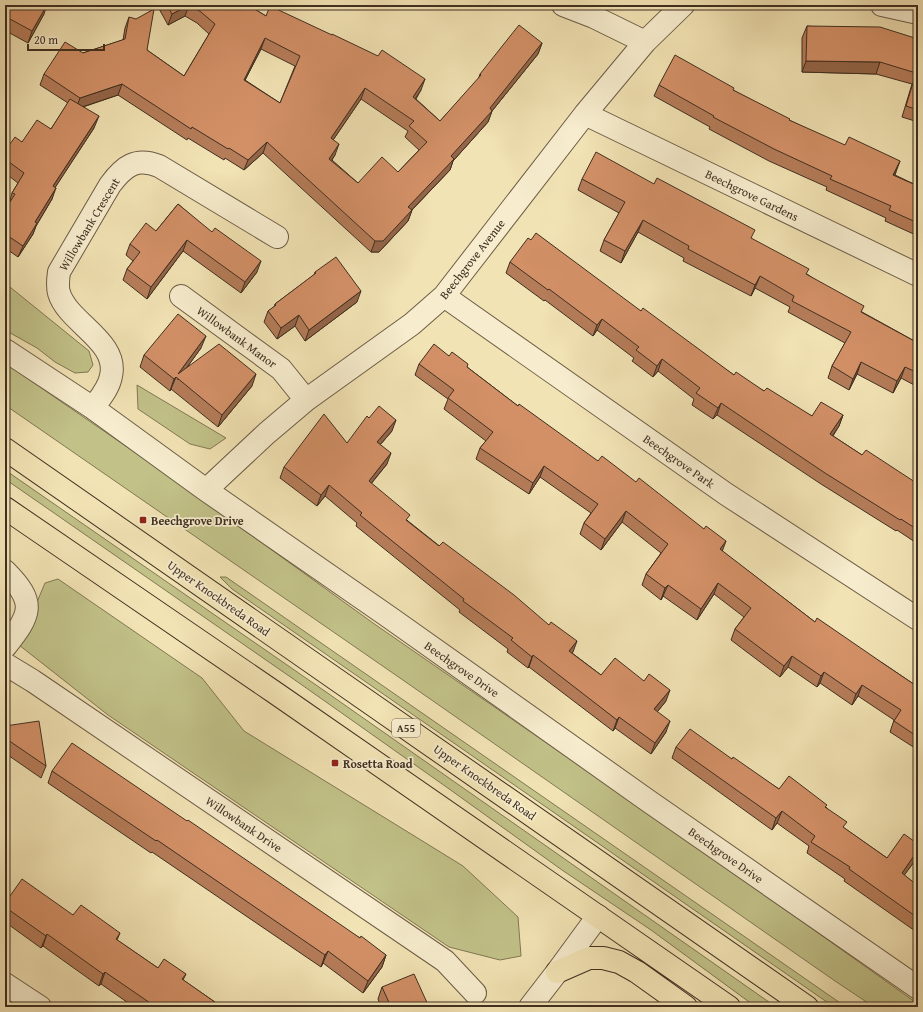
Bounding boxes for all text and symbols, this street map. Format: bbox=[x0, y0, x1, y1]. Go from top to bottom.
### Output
scale bar bbox=[28, 26, 104, 52]
text: 20 m bbox=[34, 31, 58, 48]
street label: Beechgrove Gardens bbox=[703, 165, 802, 225]
street label: Willowbank Crescent bbox=[54, 174, 124, 274]
street label: Beechgrove Avenue bbox=[435, 215, 509, 303]
street label: Willowbank Manor bbox=[193, 302, 281, 372]
street label: Beechgrove Park bbox=[640, 430, 719, 492]
place label: Beechgrove Drive bbox=[151, 512, 244, 529]
marker: Beechgrove Drive bbox=[138, 515, 148, 525]
street label: Upper Knockbreda Road bbox=[164, 556, 274, 640]
street label: Beechgrove Drive bbox=[421, 637, 503, 701]
road number: A55 bbox=[392, 719, 420, 737]
street label: Upper Knockbreda Road bbox=[430, 740, 540, 824]
place label: Rosetta Road bbox=[343, 755, 413, 772]
marker: Rosetta Road bbox=[330, 758, 340, 768]
street label: Willowbank Drive bbox=[202, 792, 286, 856]
street label: Beechgrove Drive bbox=[685, 823, 767, 887]

